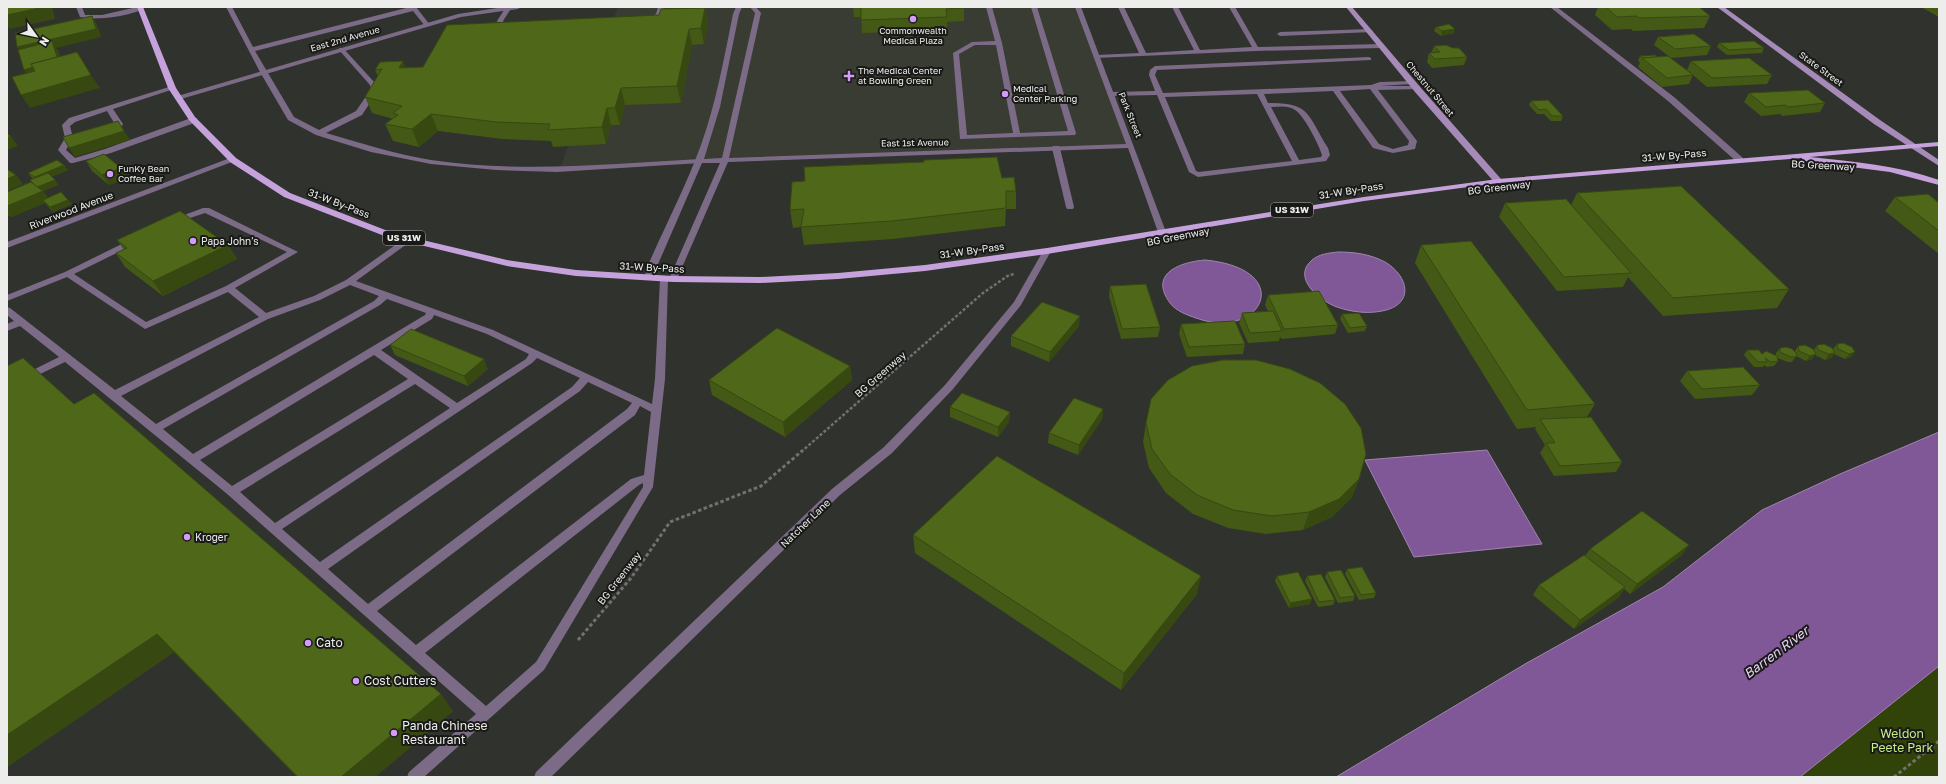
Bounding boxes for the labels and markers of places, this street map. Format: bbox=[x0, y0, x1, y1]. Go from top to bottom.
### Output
marker: Commonwealth Medical Plaza bbox=[908, 14, 918, 24]
place label: Commonwealth Medical Plaza bbox=[879, 25, 947, 46]
place label: The Medical Center at Bowling Green bbox=[858, 65, 942, 86]
marker: The Medical Center at Bowling Green bbox=[843, 70, 855, 82]
place label: Medical Center Parking bbox=[1013, 83, 1077, 104]
marker: Medical Center Parking bbox=[1000, 89, 1010, 99]
place label: FunKy Bean Coffee Bar bbox=[118, 163, 169, 184]
marker: FunKy Bean Coffee Bar bbox=[105, 169, 115, 179]
place label: Papa John's bbox=[201, 235, 259, 247]
marker: Papa John's bbox=[188, 236, 198, 246]
place label: Kroger bbox=[195, 531, 228, 543]
marker: Kroger bbox=[182, 532, 192, 542]
place label: Cato bbox=[316, 635, 343, 650]
marker: Cato bbox=[303, 638, 313, 648]
place label: Cost Cutters bbox=[364, 673, 436, 688]
marker: Cost Cutters bbox=[351, 676, 361, 686]
place label: Panda Chinese Restaurant bbox=[402, 718, 488, 747]
marker: Panda Chinese Restaurant bbox=[389, 728, 399, 738]

